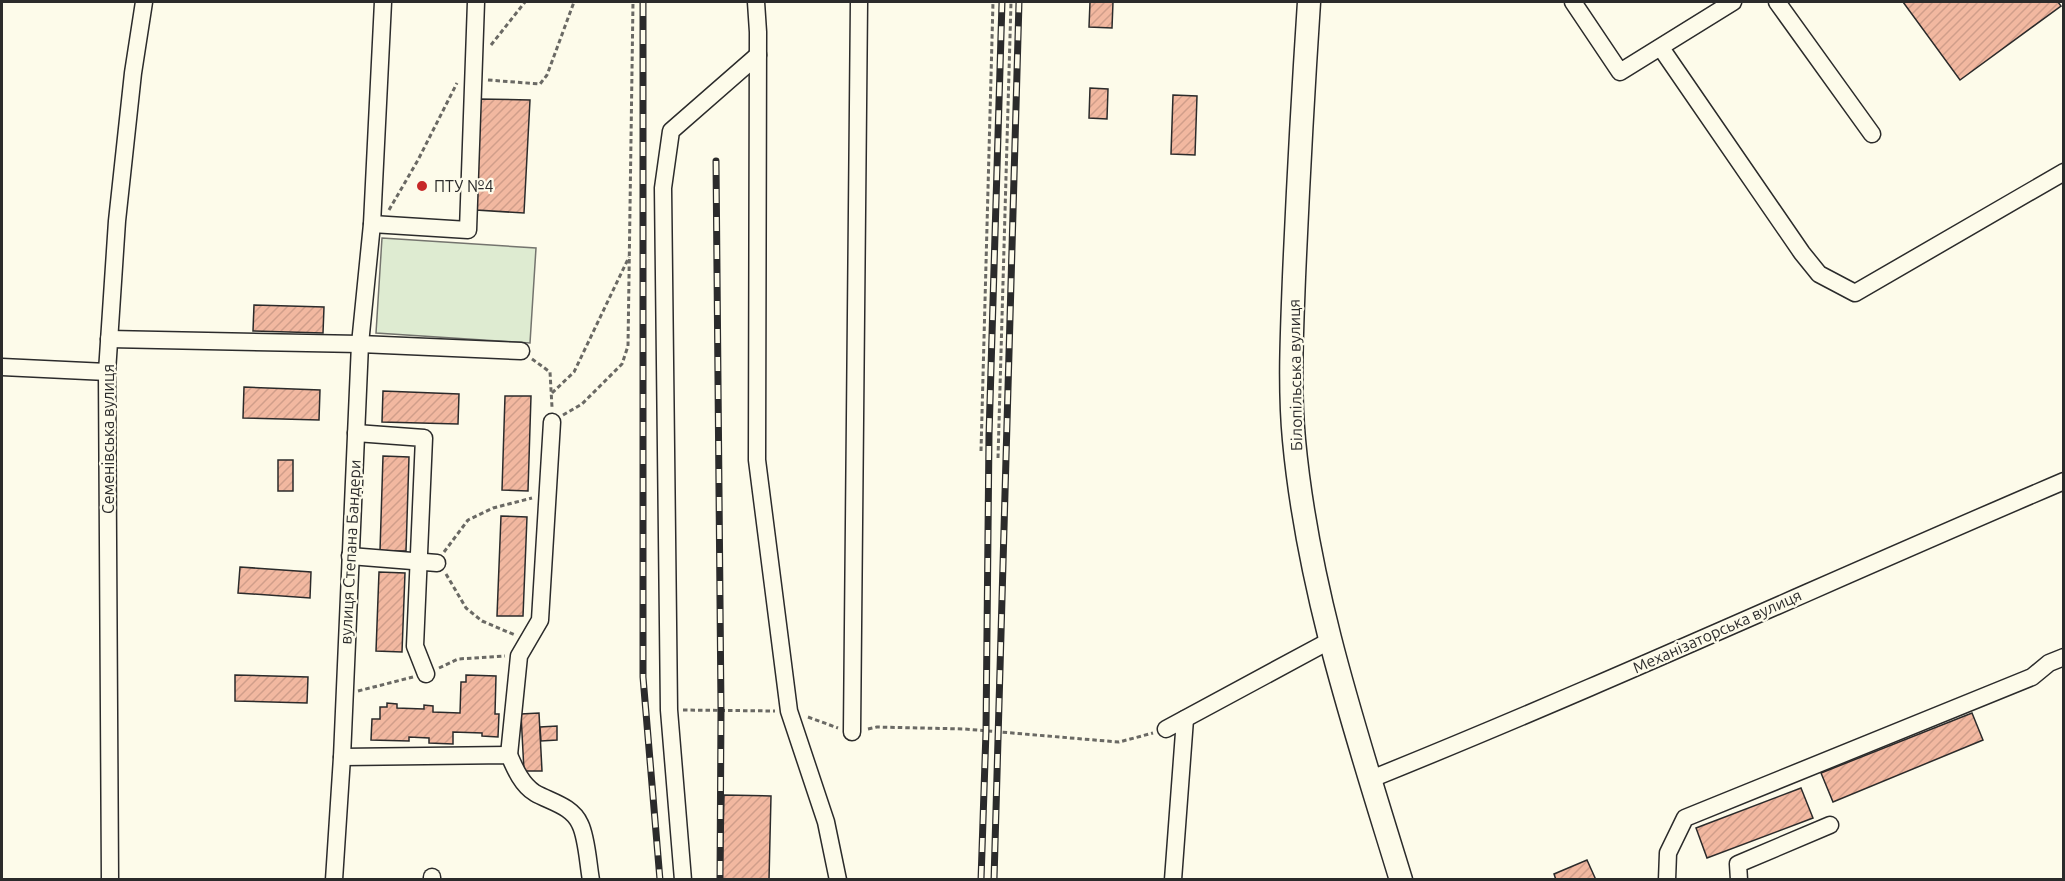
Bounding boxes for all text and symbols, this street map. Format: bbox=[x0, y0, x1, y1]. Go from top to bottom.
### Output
place label: ПТУ №4 bbox=[434, 177, 494, 195]
marker: ПТУ №4 bbox=[415, 179, 429, 193]
street label: Білопільська вулиця bbox=[1285, 299, 1305, 451]
street label: Семенівська вулиця bbox=[99, 364, 117, 514]
street label: вулиця Степана Бандери bbox=[336, 459, 364, 645]
street label: Механізаторська вулиця bbox=[1630, 586, 1804, 676]

